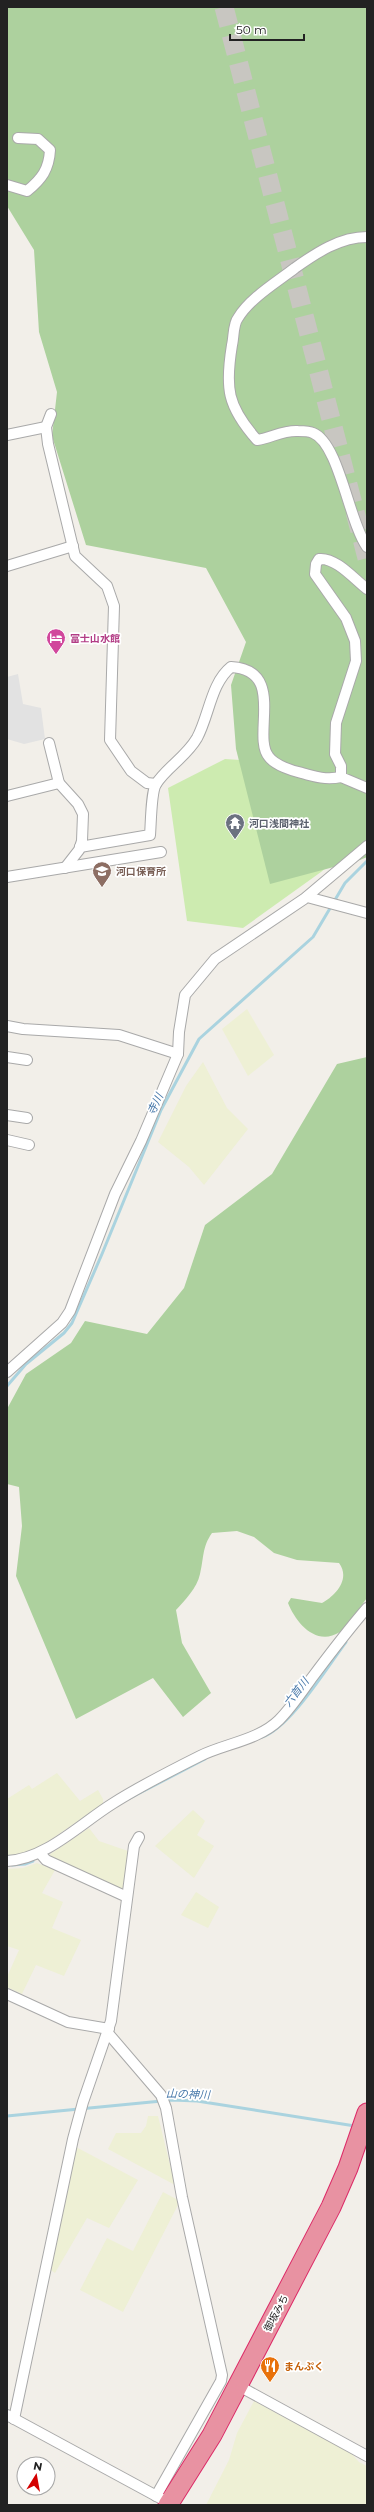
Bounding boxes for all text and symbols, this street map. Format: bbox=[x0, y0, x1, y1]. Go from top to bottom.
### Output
scale bar bbox=[230, 16, 304, 42]
text: 50 m bbox=[236, 22, 267, 37]
hotel icon: 富士山水館 bbox=[45, 627, 67, 655]
place label: 富士山水館 bbox=[70, 632, 120, 645]
temple icon: 河口浅間神社 bbox=[224, 812, 246, 840]
place label: 河口浅間神社 bbox=[249, 817, 310, 830]
school or university icon: 河口保育所 bbox=[91, 860, 113, 888]
place label: 河口保育所 bbox=[116, 865, 166, 878]
water label: 寺川 bbox=[144, 1090, 167, 1117]
water label: 六首川 bbox=[280, 1674, 312, 1709]
water label: 山の神川 bbox=[166, 2086, 211, 2102]
street label: 御坂みち bbox=[261, 2292, 291, 2334]
restaurant icon: まんぷく bbox=[259, 2355, 281, 2383]
place label: まんぷく bbox=[284, 2360, 324, 2373]
north arrow bbox=[16, 2456, 56, 2496]
text: N bbox=[32, 2458, 44, 2474]

